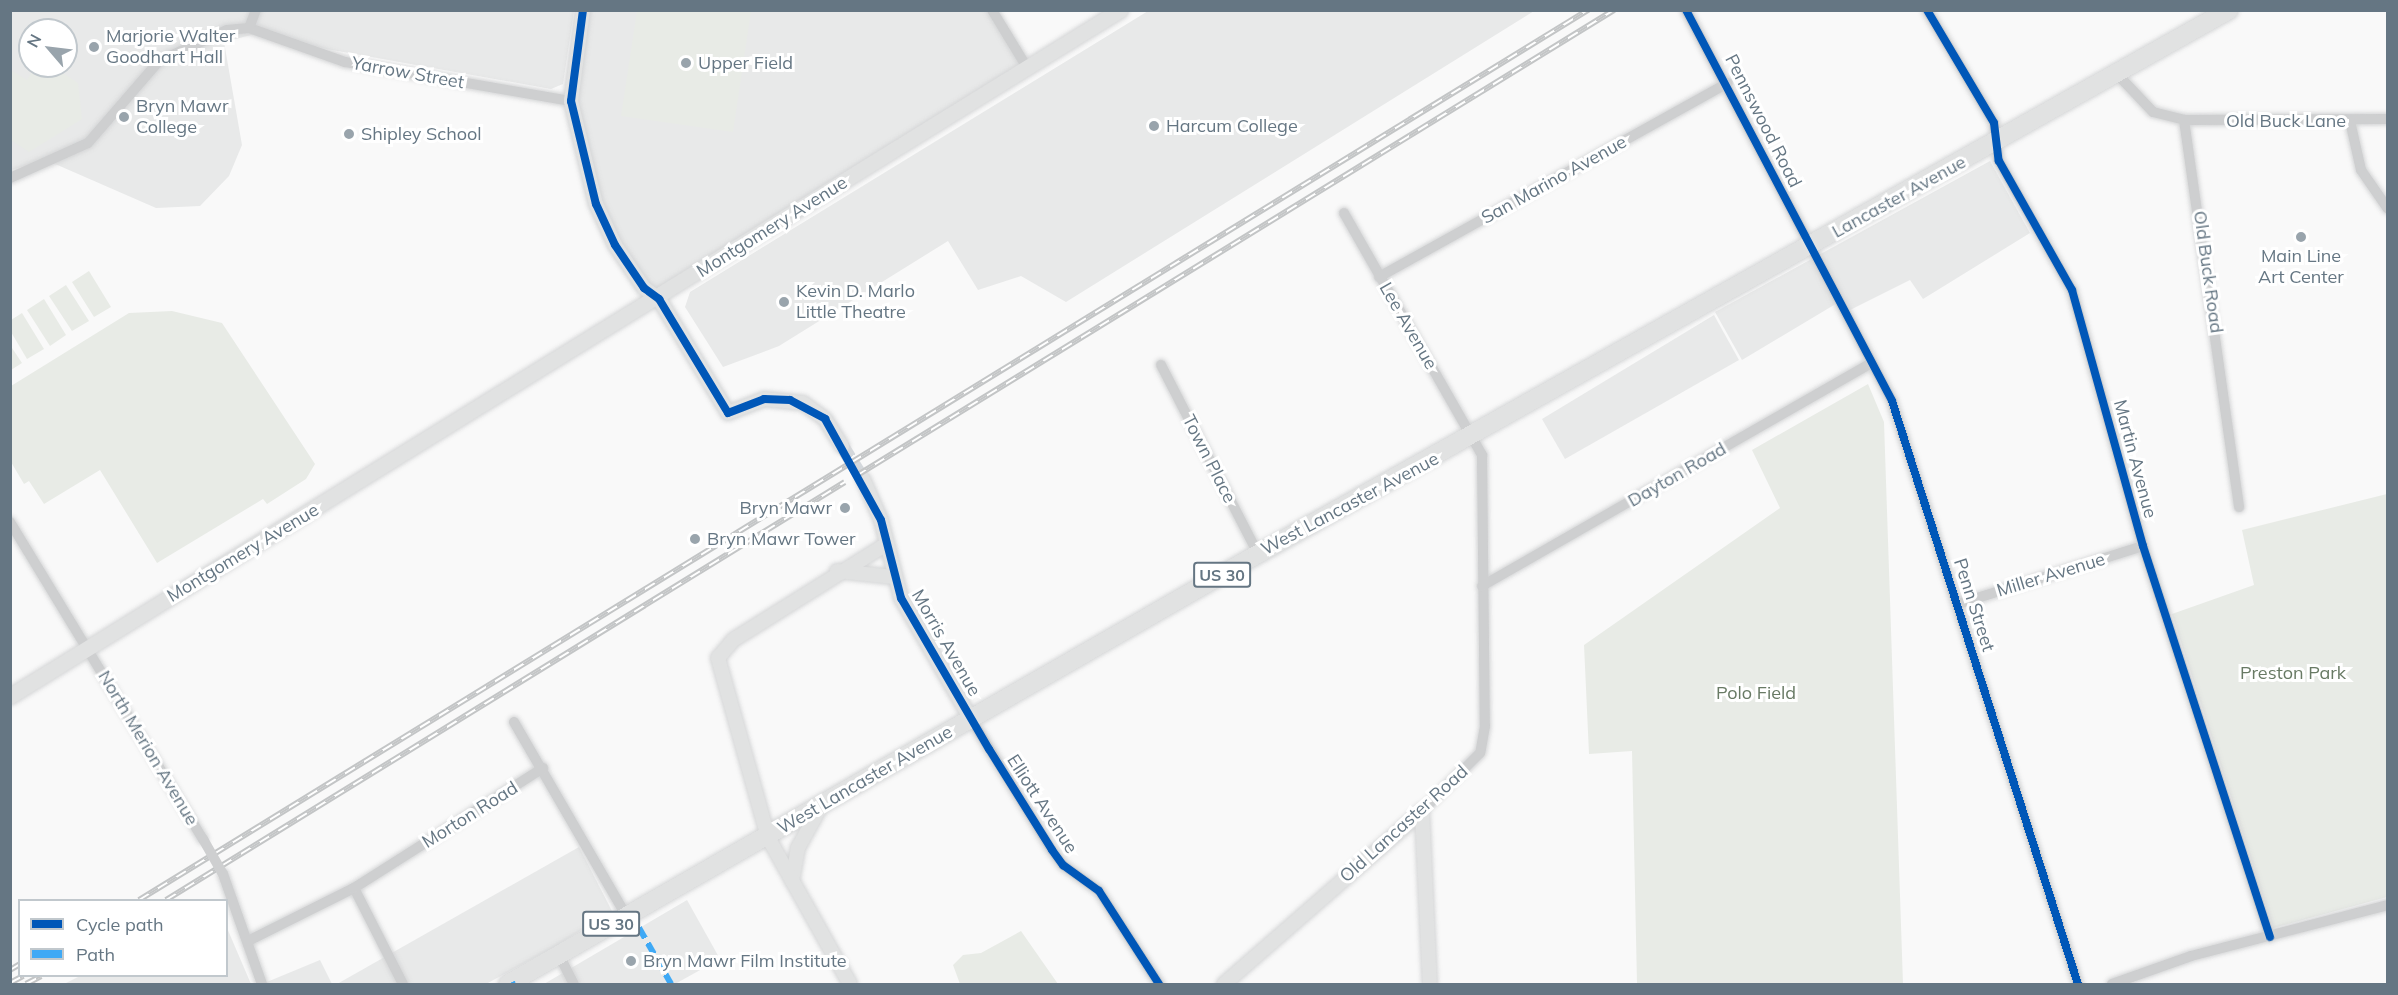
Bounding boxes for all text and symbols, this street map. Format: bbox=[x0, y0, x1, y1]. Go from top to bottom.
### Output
north arrow bbox=[18, 18, 78, 78]
place label: Marjorie Walter Goodhart Hall bbox=[106, 26, 235, 68]
text: N bbox=[22, 30, 46, 51]
marker: Marjorie Walter Goodhart Hall bbox=[87, 40, 101, 54]
street label: Pennswood Road bbox=[1720, 51, 1806, 191]
place label: Upper Field bbox=[698, 52, 793, 74]
street label: Yarrow Street bbox=[350, 53, 466, 93]
marker: Upper Field bbox=[679, 56, 693, 70]
place label: Bryn Mawr College bbox=[136, 96, 228, 138]
marker: Bryn Mawr College bbox=[117, 110, 131, 124]
street label: Old Buck Lane bbox=[2226, 110, 2346, 132]
place label: Harcum College bbox=[1166, 115, 1298, 137]
marker: Harcum College bbox=[1147, 119, 1161, 133]
place label: Shipley School bbox=[361, 123, 482, 145]
marker: Shipley School bbox=[342, 127, 356, 141]
street label: San Marino Avenue bbox=[1478, 131, 1630, 229]
street label: Lancaster Avenue bbox=[1828, 151, 1970, 243]
street label: Montgomery Avenue bbox=[693, 172, 851, 282]
street label: Old Buck Road bbox=[2189, 209, 2227, 335]
marker: Main Line Art Center bbox=[2294, 230, 2308, 244]
place label: Main Line Art Center bbox=[2258, 246, 2344, 288]
street label: Lee Avenue bbox=[1374, 279, 1442, 373]
place label: Kevin D. Marlo Little Theatre bbox=[796, 281, 915, 324]
marker: Kevin D. Marlo Little Theatre bbox=[777, 295, 791, 309]
street label: Martin Avenue bbox=[2109, 397, 2161, 521]
street label: Town Place bbox=[1178, 411, 1240, 507]
street label: Dayton Road bbox=[1624, 438, 1730, 512]
street label: West Lancaster Avenue bbox=[1257, 448, 1443, 560]
place label: Bryn Mawr bbox=[740, 497, 832, 519]
street label: Montgomery Avenue bbox=[163, 499, 323, 607]
marker: Bryn Mawr bbox=[836, 499, 854, 517]
place label: Bryn Mawr Tower bbox=[707, 528, 856, 550]
marker: Bryn Mawr Tower bbox=[688, 532, 702, 546]
street label: Miller Avenue bbox=[1994, 548, 2108, 602]
street label: Penn Street bbox=[1949, 556, 1999, 654]
road number: US 30 bbox=[1192, 562, 1252, 588]
street label: Morris Avenue bbox=[907, 586, 985, 700]
park label: Preston Park bbox=[2240, 662, 2346, 684]
street label: North Merion Avenue bbox=[93, 667, 203, 829]
park label: Polo Field bbox=[1716, 682, 1796, 704]
street label: West Lancaster Avenue bbox=[774, 721, 956, 839]
street label: Elliott Avenue bbox=[1002, 751, 1082, 857]
street label: Old Lancaster Road bbox=[1336, 761, 1472, 887]
street label: Morton Road bbox=[418, 777, 522, 853]
legend bbox=[18, 899, 228, 977]
road number: US 30 bbox=[581, 911, 641, 937]
text: Cycle path bbox=[76, 913, 163, 936]
text: Path bbox=[76, 943, 115, 966]
place label: Bryn Mawr Film Institute bbox=[643, 950, 847, 972]
marker: Bryn Mawr Film Institute bbox=[624, 954, 638, 968]

